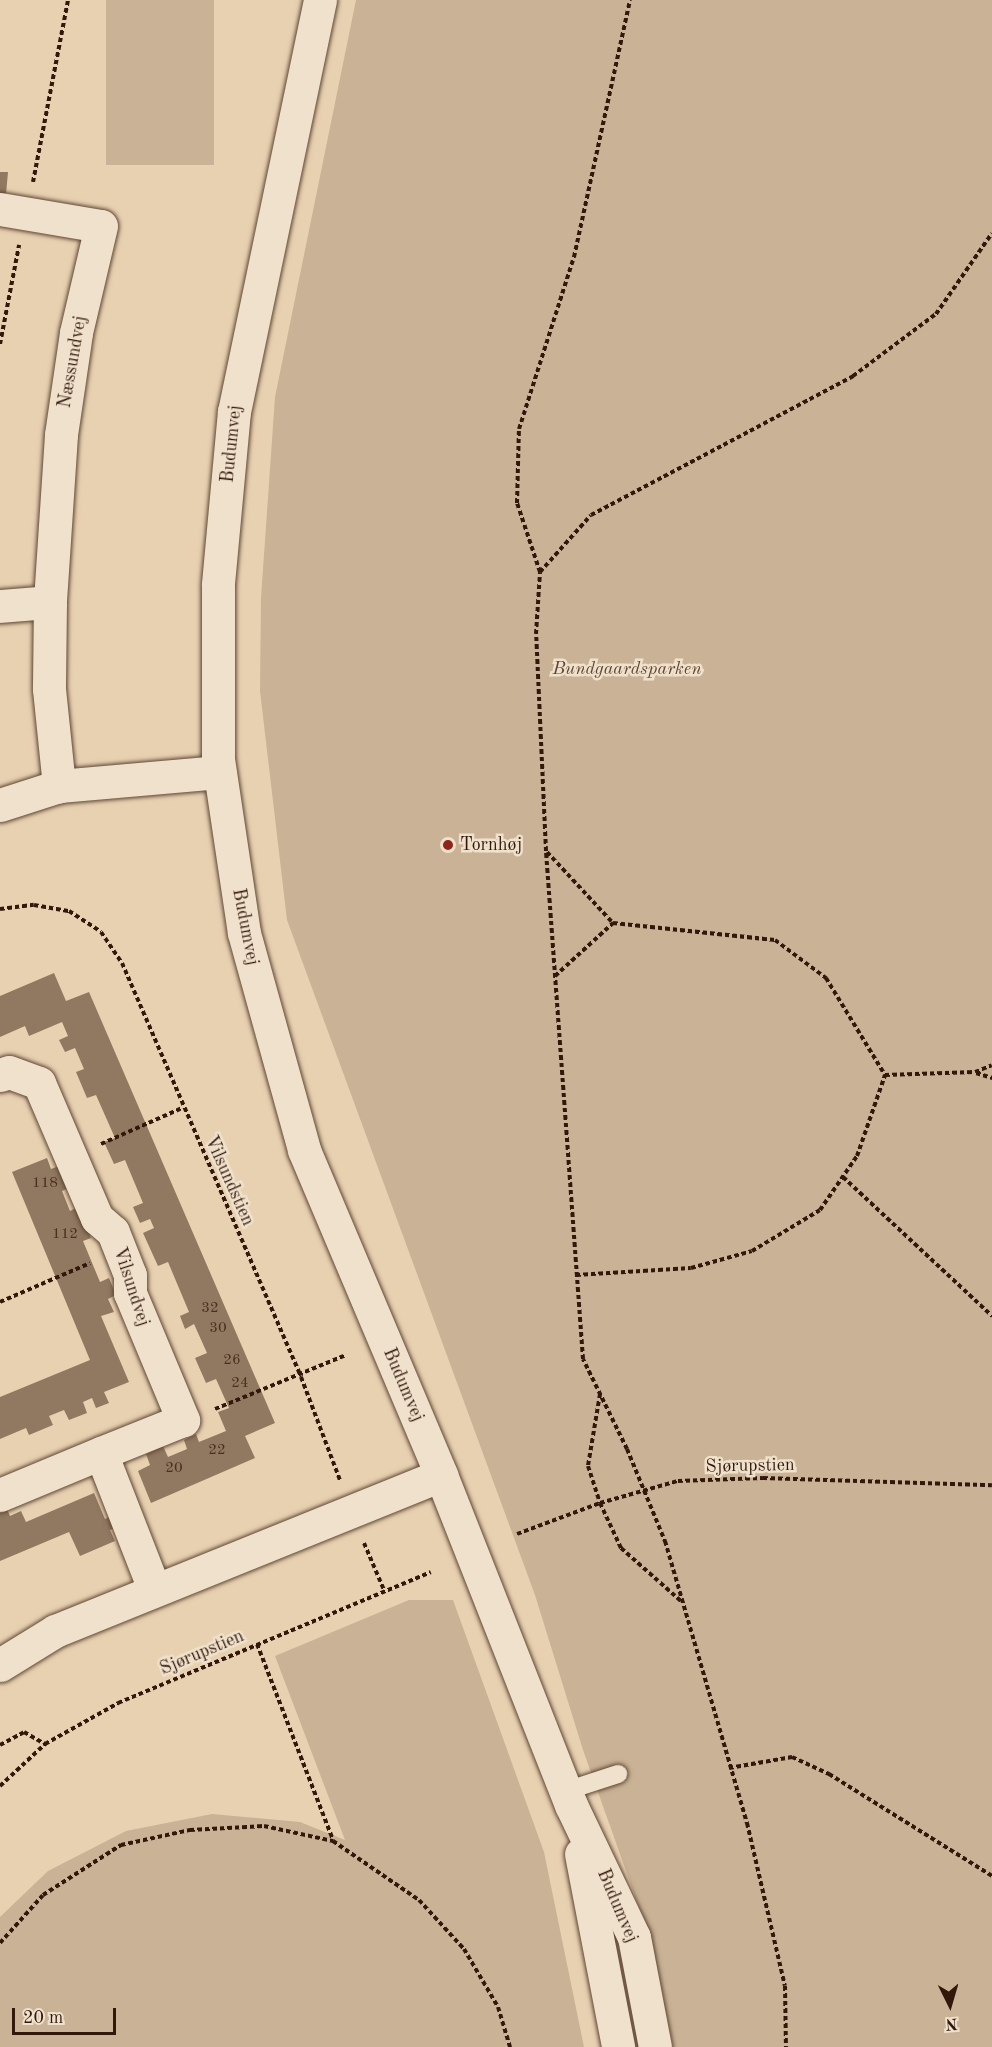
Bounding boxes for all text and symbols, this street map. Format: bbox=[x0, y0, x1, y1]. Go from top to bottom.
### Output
street label: Næssundvej bbox=[54, 314, 92, 410]
street label: Budumvej bbox=[217, 404, 247, 484]
park label: Bundgaardsparken bbox=[553, 658, 701, 680]
place label: Tornhøj bbox=[460, 834, 522, 856]
marker: Tornhøj bbox=[441, 838, 455, 852]
street label: Budumvej bbox=[227, 887, 263, 967]
street label: Vilsundstien bbox=[200, 1133, 258, 1229]
house number: 118 bbox=[32, 1175, 58, 1193]
house number: 112 bbox=[52, 1226, 78, 1244]
street label: Vilsundvej bbox=[108, 1245, 154, 1329]
house number: 32 bbox=[201, 1300, 219, 1318]
house number: 30 bbox=[209, 1320, 227, 1338]
street label: Budumvej bbox=[378, 1345, 428, 1425]
house number: 26 bbox=[223, 1352, 241, 1370]
house number: 24 bbox=[231, 1375, 249, 1393]
house number: 22 bbox=[208, 1442, 226, 1460]
street label: Sjørupstien bbox=[705, 1454, 795, 1478]
house number: 20 bbox=[165, 1460, 183, 1478]
street label: Sjørupstien bbox=[157, 1626, 247, 1680]
street label: Budumvej bbox=[592, 1866, 642, 1946]
north arrow bbox=[920, 1975, 980, 2035]
scale bar bbox=[15, 1996, 118, 2034]
text: 20 m bbox=[23, 2009, 63, 2027]
text: N bbox=[945, 2014, 958, 2031]

